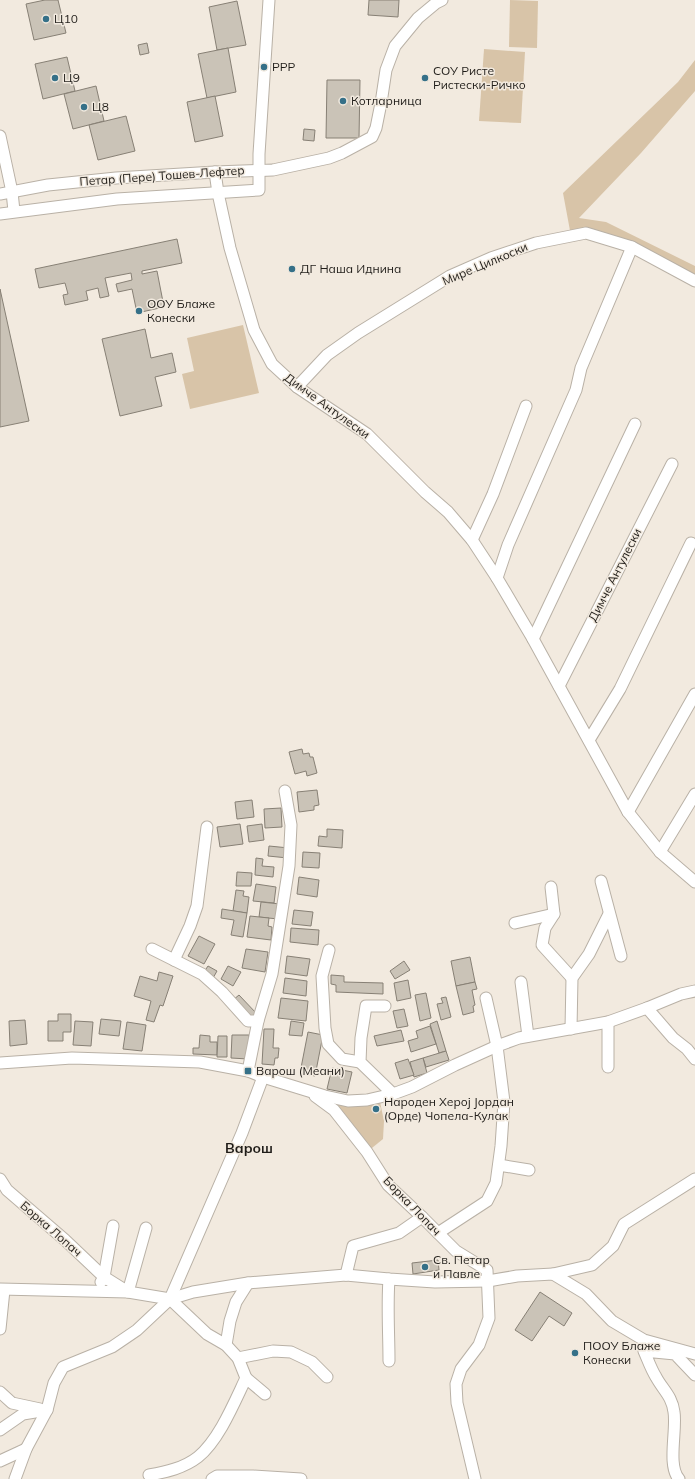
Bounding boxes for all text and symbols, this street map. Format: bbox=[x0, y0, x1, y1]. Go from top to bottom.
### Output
place label: Ц10 bbox=[54, 11, 78, 26]
marker: Ц10 bbox=[41, 14, 51, 24]
place label: РРР bbox=[272, 59, 296, 74]
marker: РРР bbox=[259, 62, 269, 72]
place label: СОУ Ристе Ристески-Ричко bbox=[433, 63, 526, 92]
place label: Ц9 bbox=[63, 70, 80, 85]
marker: Ц9 bbox=[50, 73, 60, 83]
marker: СОУ Ристе Ристески-Ричко bbox=[420, 73, 430, 83]
place label: Котларница bbox=[351, 93, 422, 108]
marker: Котларница bbox=[338, 96, 348, 106]
place label: Ц8 bbox=[92, 99, 109, 114]
marker: Ц8 bbox=[79, 102, 89, 112]
street label: Петар (Пере) Тошев-Лефтер bbox=[79, 162, 245, 189]
street label: Мире Цилкоски bbox=[440, 239, 530, 288]
place label: ДГ Наша Иднина bbox=[300, 261, 401, 276]
marker: ДГ Наша Иднина bbox=[287, 264, 297, 274]
place label: ООУ Блаже Конески bbox=[147, 296, 216, 325]
marker: ООУ Блаже Конески bbox=[134, 306, 144, 316]
street label: Димче Антулески bbox=[281, 369, 373, 442]
street label: Димче Антулески bbox=[585, 526, 644, 624]
place label: Варош (Меани) bbox=[256, 1063, 345, 1078]
marker: Варош (Меани) bbox=[243, 1066, 253, 1076]
place label: Народен Херој Јордан (Орде) Чопела-Кулак bbox=[384, 1094, 514, 1123]
marker: Народен Херој Јордан (Орде) Чопела-Кулак bbox=[371, 1104, 381, 1114]
district label: Варош bbox=[225, 1139, 273, 1157]
street label: Борка Лопач bbox=[380, 1173, 444, 1238]
street label: Борка Лопач bbox=[17, 1198, 85, 1259]
place label: Св. Петар и Павле bbox=[433, 1252, 490, 1281]
marker: Св. Петар и Павле bbox=[420, 1262, 430, 1272]
place label: ПООУ Блаже Конески bbox=[583, 1338, 661, 1367]
marker: ПООУ Блаже Конески bbox=[570, 1348, 580, 1358]

